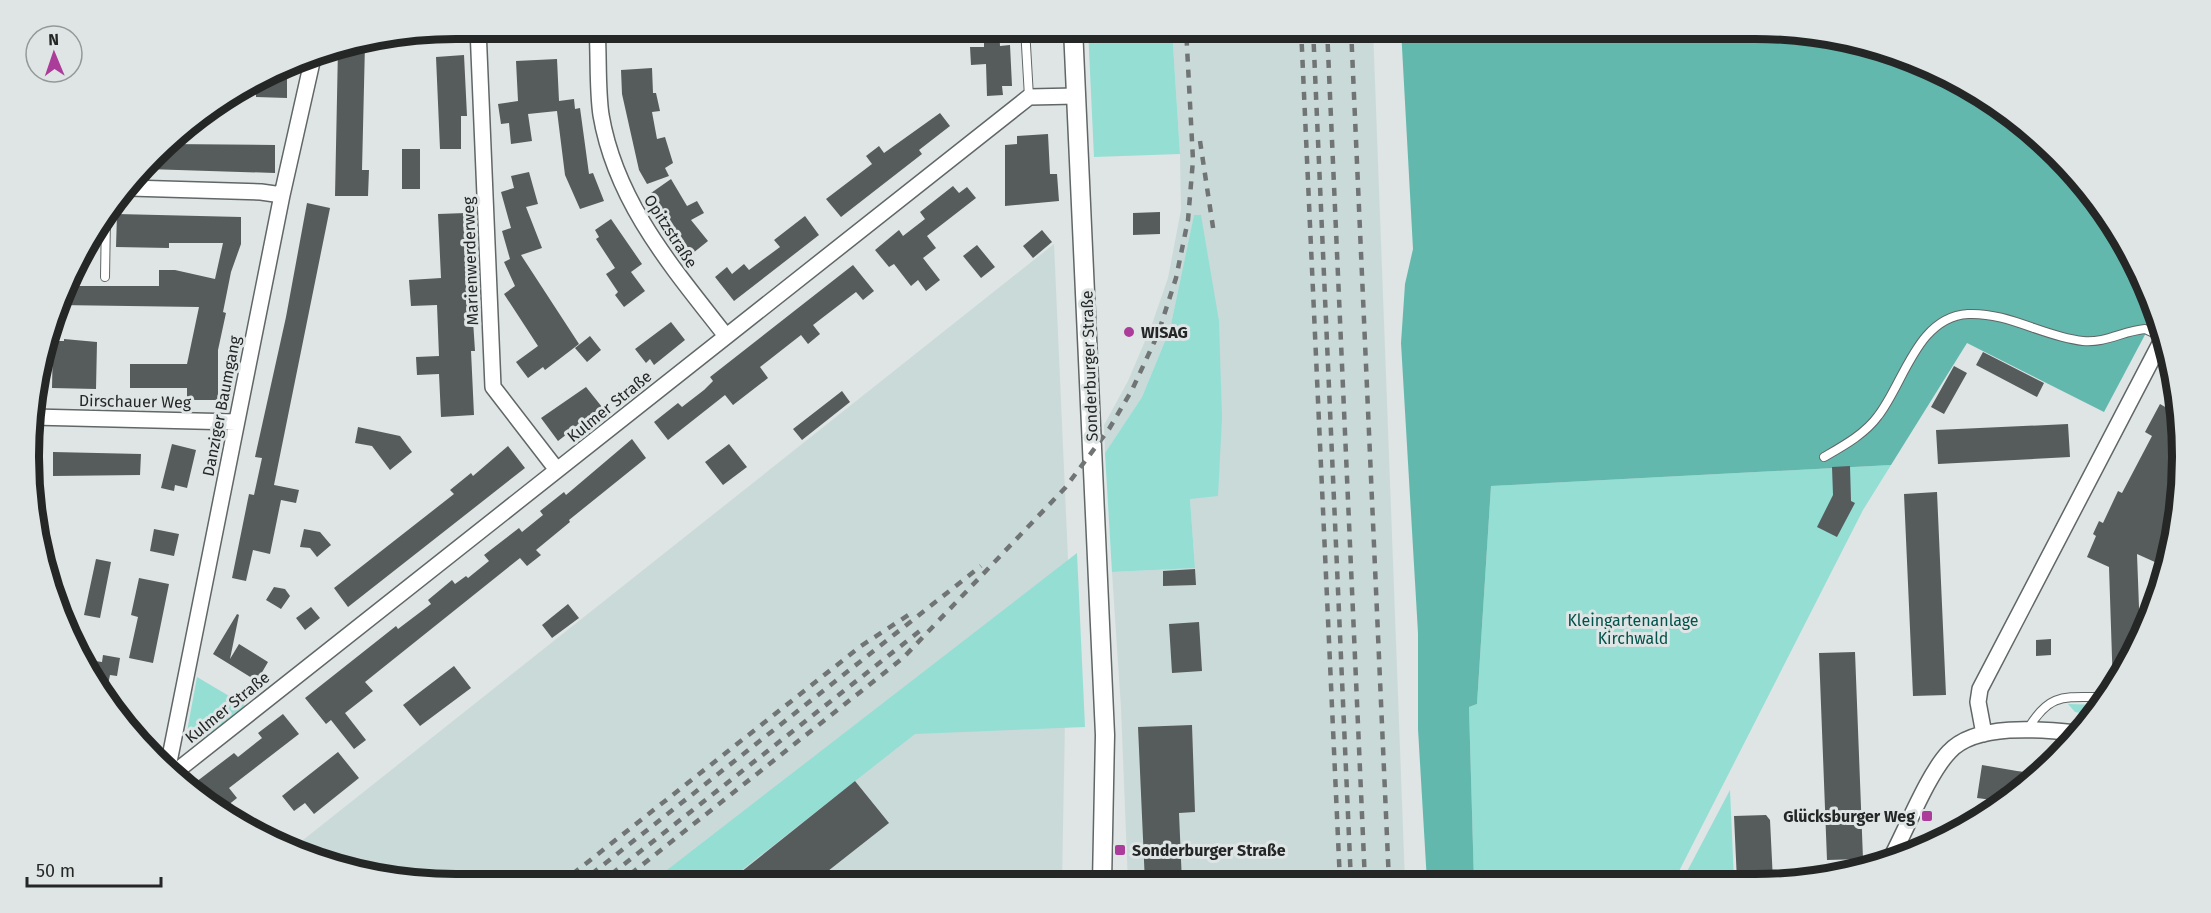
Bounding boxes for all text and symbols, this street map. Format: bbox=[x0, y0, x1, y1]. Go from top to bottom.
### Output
north arrow bbox=[24, 24, 84, 84]
text: N bbox=[48, 30, 59, 49]
street label: Opitzstraße bbox=[640, 191, 701, 271]
street label: Marienwerderweg bbox=[459, 196, 482, 326]
street label: Sonderburger Straße bbox=[1077, 290, 1102, 442]
place label: WISAG bbox=[1141, 323, 1188, 342]
marker: WISAG bbox=[1122, 325, 1136, 339]
street label: Danziger Baumgang bbox=[199, 334, 245, 478]
street label: Kulmer Straße bbox=[563, 367, 655, 446]
street label: Dirschauer Weg bbox=[79, 391, 192, 412]
park label: Kleingartenanlage Kirchwald bbox=[1567, 611, 1699, 648]
street label: Kulmer Straße bbox=[181, 668, 273, 747]
place label: Glücksburger Weg bbox=[1783, 807, 1915, 826]
marker: Glücksburger Weg bbox=[1920, 809, 1934, 823]
place label: Sonderburger Straße bbox=[1132, 841, 1286, 860]
marker: Sonderburger Straße bbox=[1113, 843, 1127, 857]
scale bar bbox=[27, 850, 160, 888]
text: 50 m bbox=[36, 860, 75, 882]

